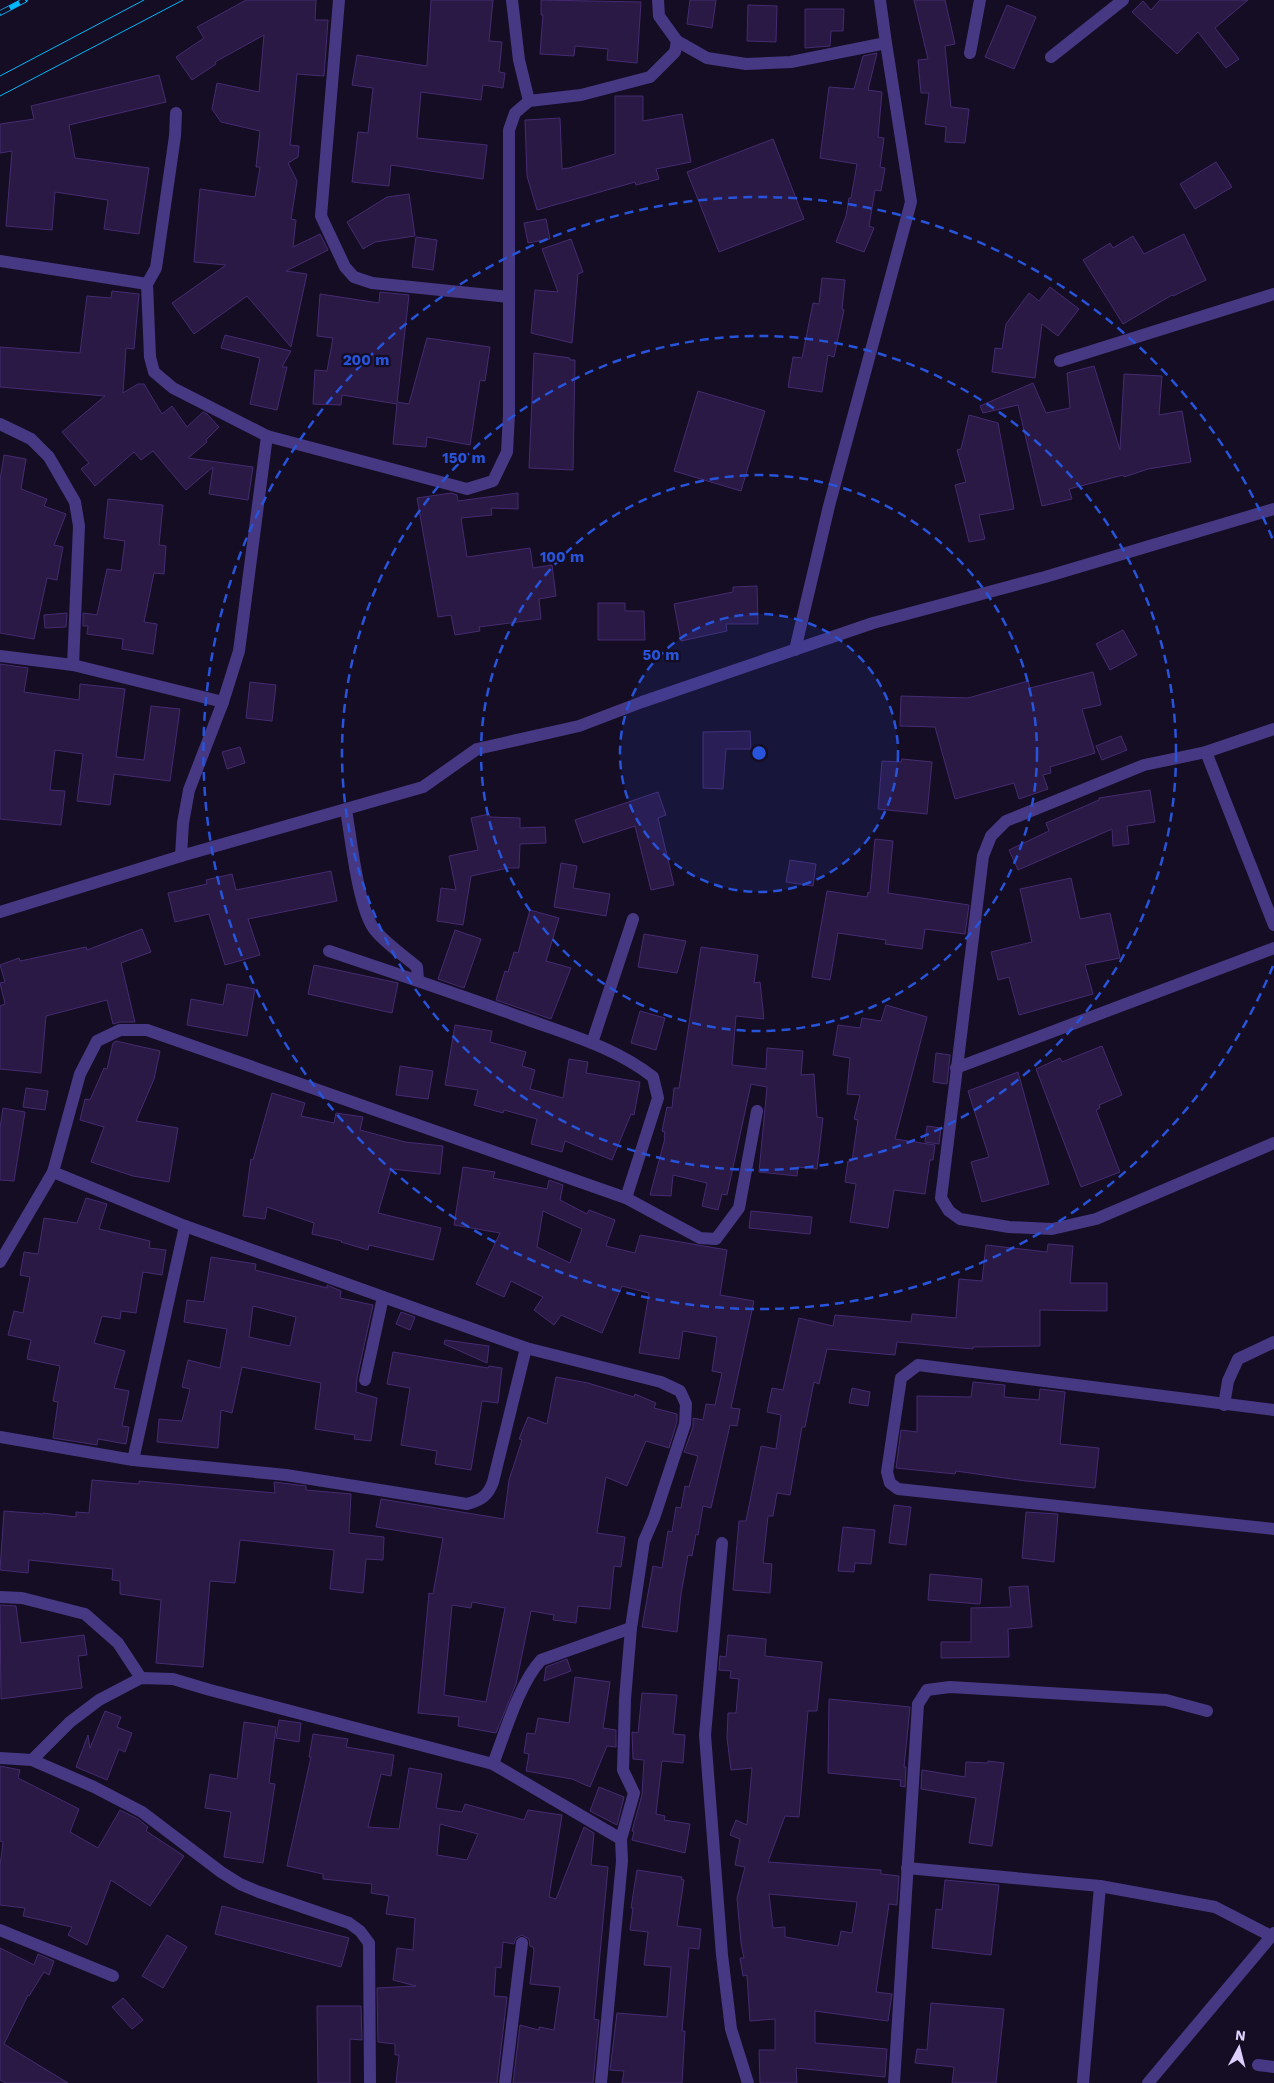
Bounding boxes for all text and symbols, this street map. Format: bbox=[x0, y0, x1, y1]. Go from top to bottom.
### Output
text: 200 m bbox=[343, 351, 389, 369]
text: 150 m bbox=[442, 449, 486, 467]
text: 100 m bbox=[540, 548, 584, 566]
text: 50 m bbox=[643, 646, 679, 664]
centre of rings bbox=[750, 744, 768, 762]
north arrow bbox=[1214, 2023, 1264, 2073]
text: N bbox=[1234, 2027, 1247, 2044]

